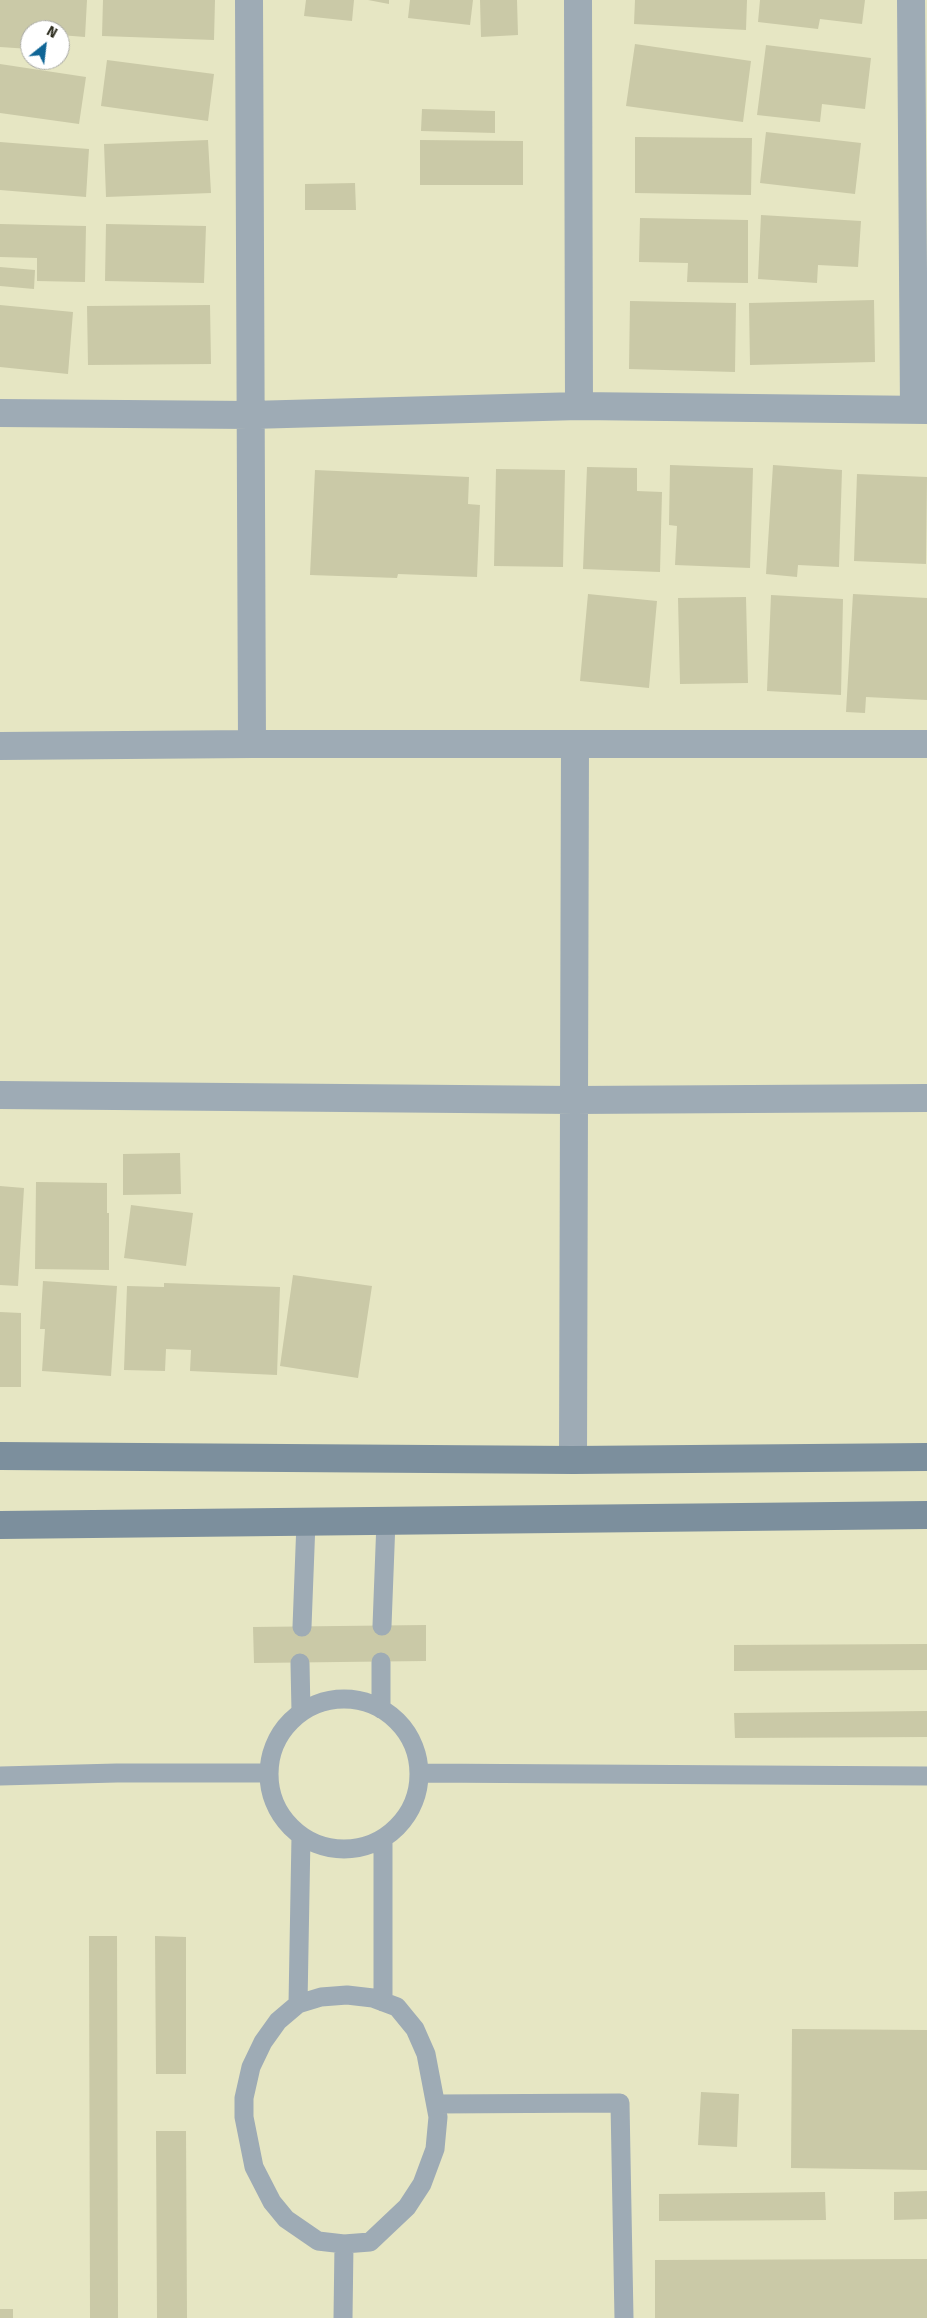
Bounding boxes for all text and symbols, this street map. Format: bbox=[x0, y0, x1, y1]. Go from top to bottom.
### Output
north arrow bbox=[20, 20, 70, 70]
text: N bbox=[44, 23, 60, 42]

